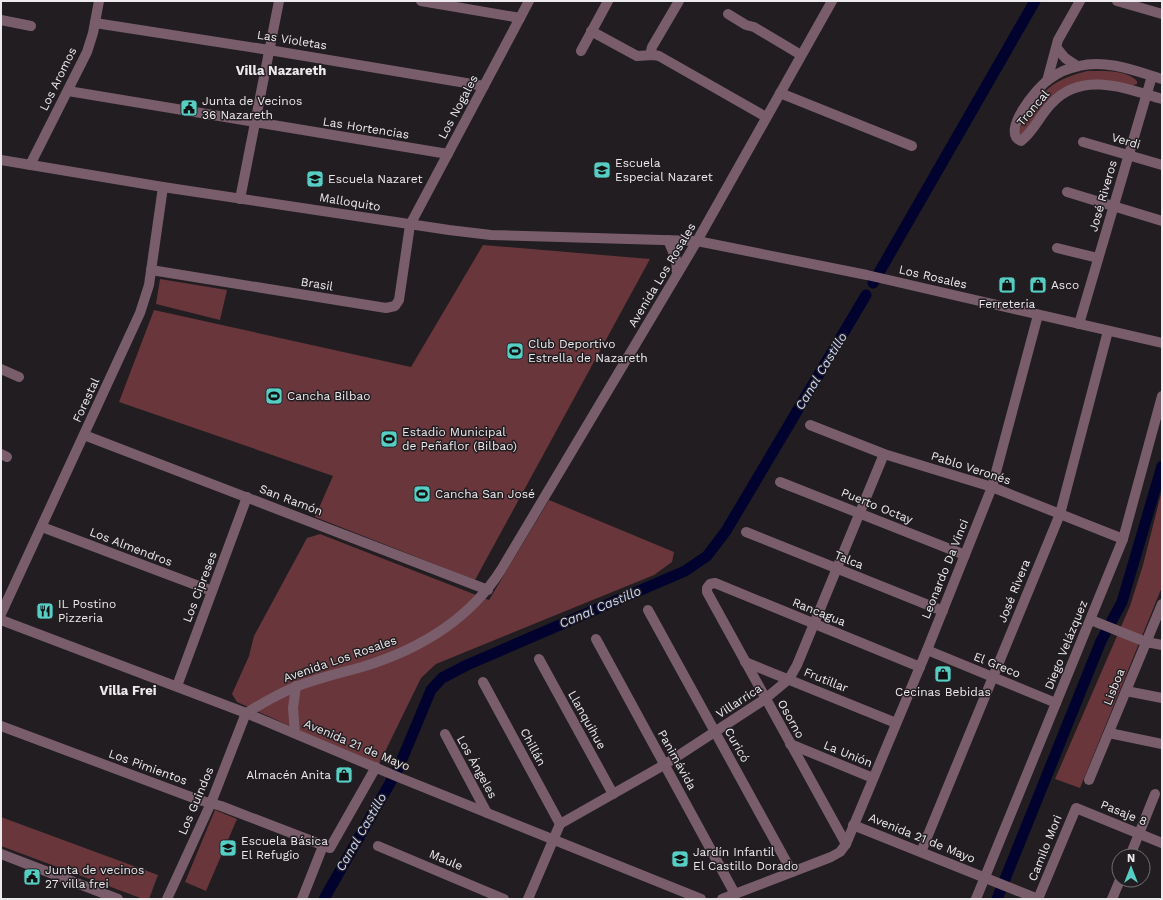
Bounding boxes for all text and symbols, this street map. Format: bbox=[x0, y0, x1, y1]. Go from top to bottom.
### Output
street label: Las Violetas bbox=[256, 28, 328, 52]
street label: Los Aromos bbox=[37, 45, 79, 113]
district label: Villa Nazareth bbox=[236, 63, 326, 78]
street label: Los Nogales bbox=[435, 73, 481, 141]
street label: Troncal bbox=[1014, 87, 1052, 129]
place label: Junta de Vecinos 36 Nazareth bbox=[202, 94, 302, 122]
public building icon: Junta de Vecinos 36 Nazareth bbox=[179, 98, 199, 118]
street label: Las Hortencias bbox=[322, 114, 410, 142]
street label: Verdi bbox=[1110, 130, 1142, 152]
place label: Escuela Especial Nazaret bbox=[615, 156, 713, 184]
street label: José Riveros bbox=[1086, 159, 1120, 233]
school or university icon: Escuela Especial Nazaret bbox=[592, 160, 612, 180]
school or university icon: Escuela Nazaret bbox=[305, 169, 325, 189]
place label: Escuela Nazaret bbox=[328, 172, 423, 186]
street label: Malloquito bbox=[318, 190, 382, 214]
street label: Avenida Los Rosales bbox=[625, 220, 699, 330]
street label: Los Rosales bbox=[898, 262, 968, 292]
street label: Brasil bbox=[300, 275, 334, 294]
shop icon: Ferreteria bbox=[997, 275, 1017, 295]
shop icon: Asco bbox=[1028, 275, 1048, 295]
place label: Asco bbox=[1051, 278, 1079, 292]
place label: Ferreteria bbox=[979, 297, 1036, 311]
water label: Canal Castillo bbox=[792, 330, 850, 412]
place label: Club Deportivo Estrella de Nazareth bbox=[528, 337, 648, 365]
sports icon: Club Deportivo Estrella de Nazareth bbox=[505, 341, 525, 361]
street label: Forestal bbox=[70, 375, 102, 424]
sports icon: Cancha Bilbao bbox=[264, 386, 284, 406]
place label: Cancha Bilbao bbox=[287, 389, 370, 403]
place label: Estadio Municipal de Peñaflor (Bilbao) bbox=[402, 425, 517, 453]
sports icon: Estadio Municipal de Peñaflor (Bilbao) bbox=[379, 429, 399, 449]
street label: Pablo Veronés bbox=[929, 449, 1013, 487]
street label: San Ramón bbox=[257, 482, 325, 518]
sports icon: Cancha San José bbox=[412, 484, 432, 504]
street label: Puerto Octay bbox=[839, 485, 916, 527]
place label: Cancha San José bbox=[435, 487, 535, 501]
street label: Leonardo Da Vinci bbox=[919, 517, 971, 621]
street label: Los Almendros bbox=[88, 525, 174, 569]
street label: Talca bbox=[832, 548, 866, 572]
street label: Los Cipreses bbox=[180, 550, 220, 624]
street label: José Rivera bbox=[995, 557, 1033, 625]
water label: Canal Castillo bbox=[557, 583, 643, 631]
street label: Rancagua bbox=[790, 595, 848, 629]
place label: IL Postino Pizzeria bbox=[58, 597, 116, 625]
street label: Diego Velázquez bbox=[1042, 598, 1090, 692]
restaurant icon: IL Postino Pizzeria bbox=[35, 601, 55, 621]
street label: Avenida Los Rosales bbox=[281, 633, 399, 685]
street label: El Greco bbox=[972, 649, 1022, 681]
shop icon: Cecinas Bebidas bbox=[933, 664, 953, 684]
street label: Frutillar bbox=[802, 665, 850, 695]
street label: Lisboa bbox=[1100, 666, 1128, 707]
street label: Villarrica bbox=[714, 681, 765, 721]
district label: Villa Frei bbox=[100, 683, 157, 698]
place label: Cecinas Bebidas bbox=[895, 685, 991, 699]
street label: Llanquihue bbox=[565, 688, 609, 752]
street label: Osorno bbox=[775, 697, 807, 741]
street label: Avenida 21 de Mayo bbox=[302, 716, 412, 774]
street label: Curicó bbox=[722, 725, 752, 765]
street label: Chillán bbox=[517, 726, 549, 768]
street label: Panimávida bbox=[655, 728, 699, 793]
street label: Los Ángeles bbox=[454, 733, 500, 801]
street label: La Unión bbox=[822, 738, 874, 770]
street label: Los Pimientos bbox=[107, 746, 189, 788]
street label: Los Guindos bbox=[175, 765, 217, 837]
shop icon: Almacén Anita bbox=[334, 765, 354, 785]
place label: Almacén Anita bbox=[246, 768, 331, 782]
water label: Canal Castillo bbox=[333, 790, 389, 874]
street label: Pasaje 8 bbox=[1099, 797, 1149, 829]
street label: Avenida 21 de Mayo bbox=[867, 810, 977, 866]
street label: Camilo Mori bbox=[1025, 813, 1065, 883]
place label: Escuela Básica El Refugio bbox=[241, 834, 328, 862]
school or university icon: Escuela Básica El Refugio bbox=[218, 838, 238, 858]
place label: Jardín Infantil El Castillo Dorado bbox=[693, 845, 798, 873]
street label: Maule bbox=[427, 847, 465, 873]
north arrow bbox=[1111, 848, 1151, 888]
school or university icon: Jardín Infantil El Castillo Dorado bbox=[670, 849, 690, 869]
text: N bbox=[1127, 852, 1135, 865]
place label: Junta de vecinos 27 villa frei bbox=[45, 863, 144, 891]
public building icon: Junta de vecinos 27 villa frei bbox=[22, 867, 42, 887]

